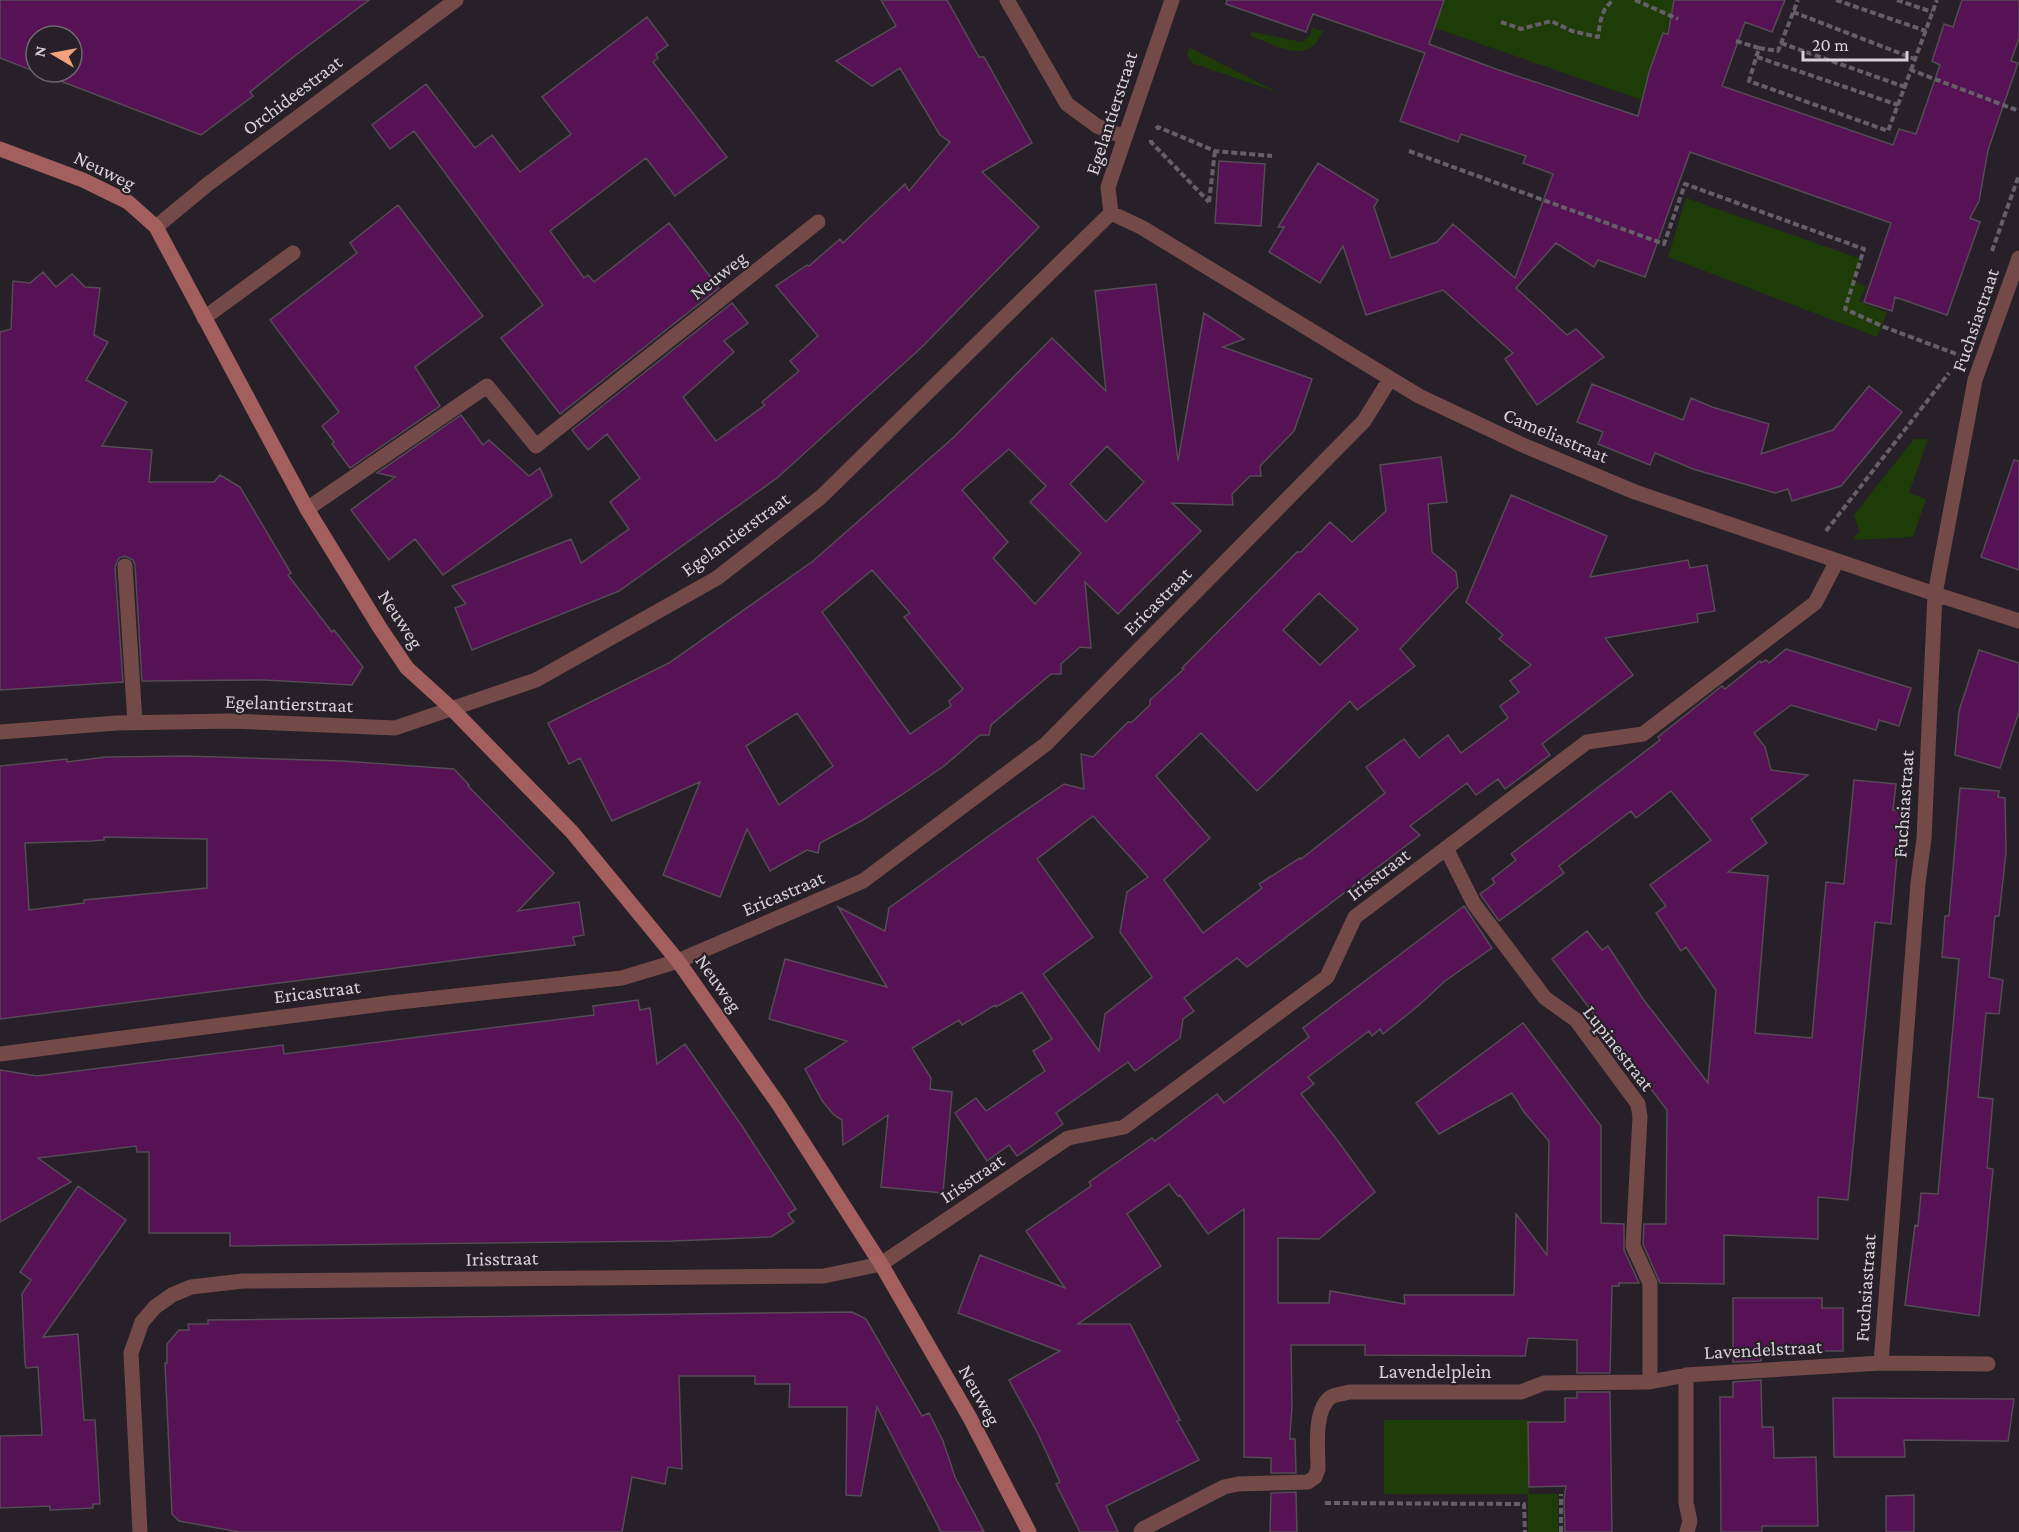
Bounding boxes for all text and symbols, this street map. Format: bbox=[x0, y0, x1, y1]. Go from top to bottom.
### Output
north arrow bbox=[24, 24, 84, 84]
scale bar bbox=[1803, 24, 1906, 62]
text: 20 m bbox=[1812, 35, 1849, 55]
text: N bbox=[30, 45, 49, 58]
street label: Egelantierstraat bbox=[1081, 48, 1142, 178]
street label: Orchideestraat bbox=[238, 50, 346, 140]
street label: Neuweg bbox=[70, 146, 140, 195]
street label: Neuweg bbox=[685, 246, 751, 305]
street label: Fuchsiastraat bbox=[1947, 265, 2003, 375]
street label: Cameliastraat bbox=[1500, 403, 1612, 467]
street label: Egelantierstraat bbox=[677, 487, 794, 581]
street label: Ericastraat bbox=[1118, 562, 1196, 640]
street label: Neuweg bbox=[373, 586, 428, 653]
street label: Egelantierstraat bbox=[225, 690, 354, 717]
street label: Fuchsiastraat bbox=[1888, 749, 1918, 859]
street label: Irisstraat bbox=[1342, 843, 1414, 905]
street label: Ericastraat bbox=[739, 866, 828, 920]
street label: Neuweg bbox=[690, 950, 747, 1017]
street label: Ericastraat bbox=[272, 975, 362, 1007]
street label: Lupinestraat bbox=[1578, 1001, 1659, 1096]
street label: Irisstraat bbox=[936, 1148, 1009, 1207]
street label: Fuchsiastraat bbox=[1850, 1233, 1880, 1343]
street label: Irisstraat bbox=[466, 1246, 539, 1270]
street label: Lavendelstraat bbox=[1703, 1335, 1823, 1363]
street label: Lavendelplein bbox=[1379, 1360, 1492, 1383]
street label: Neuweg bbox=[954, 1361, 1006, 1430]

